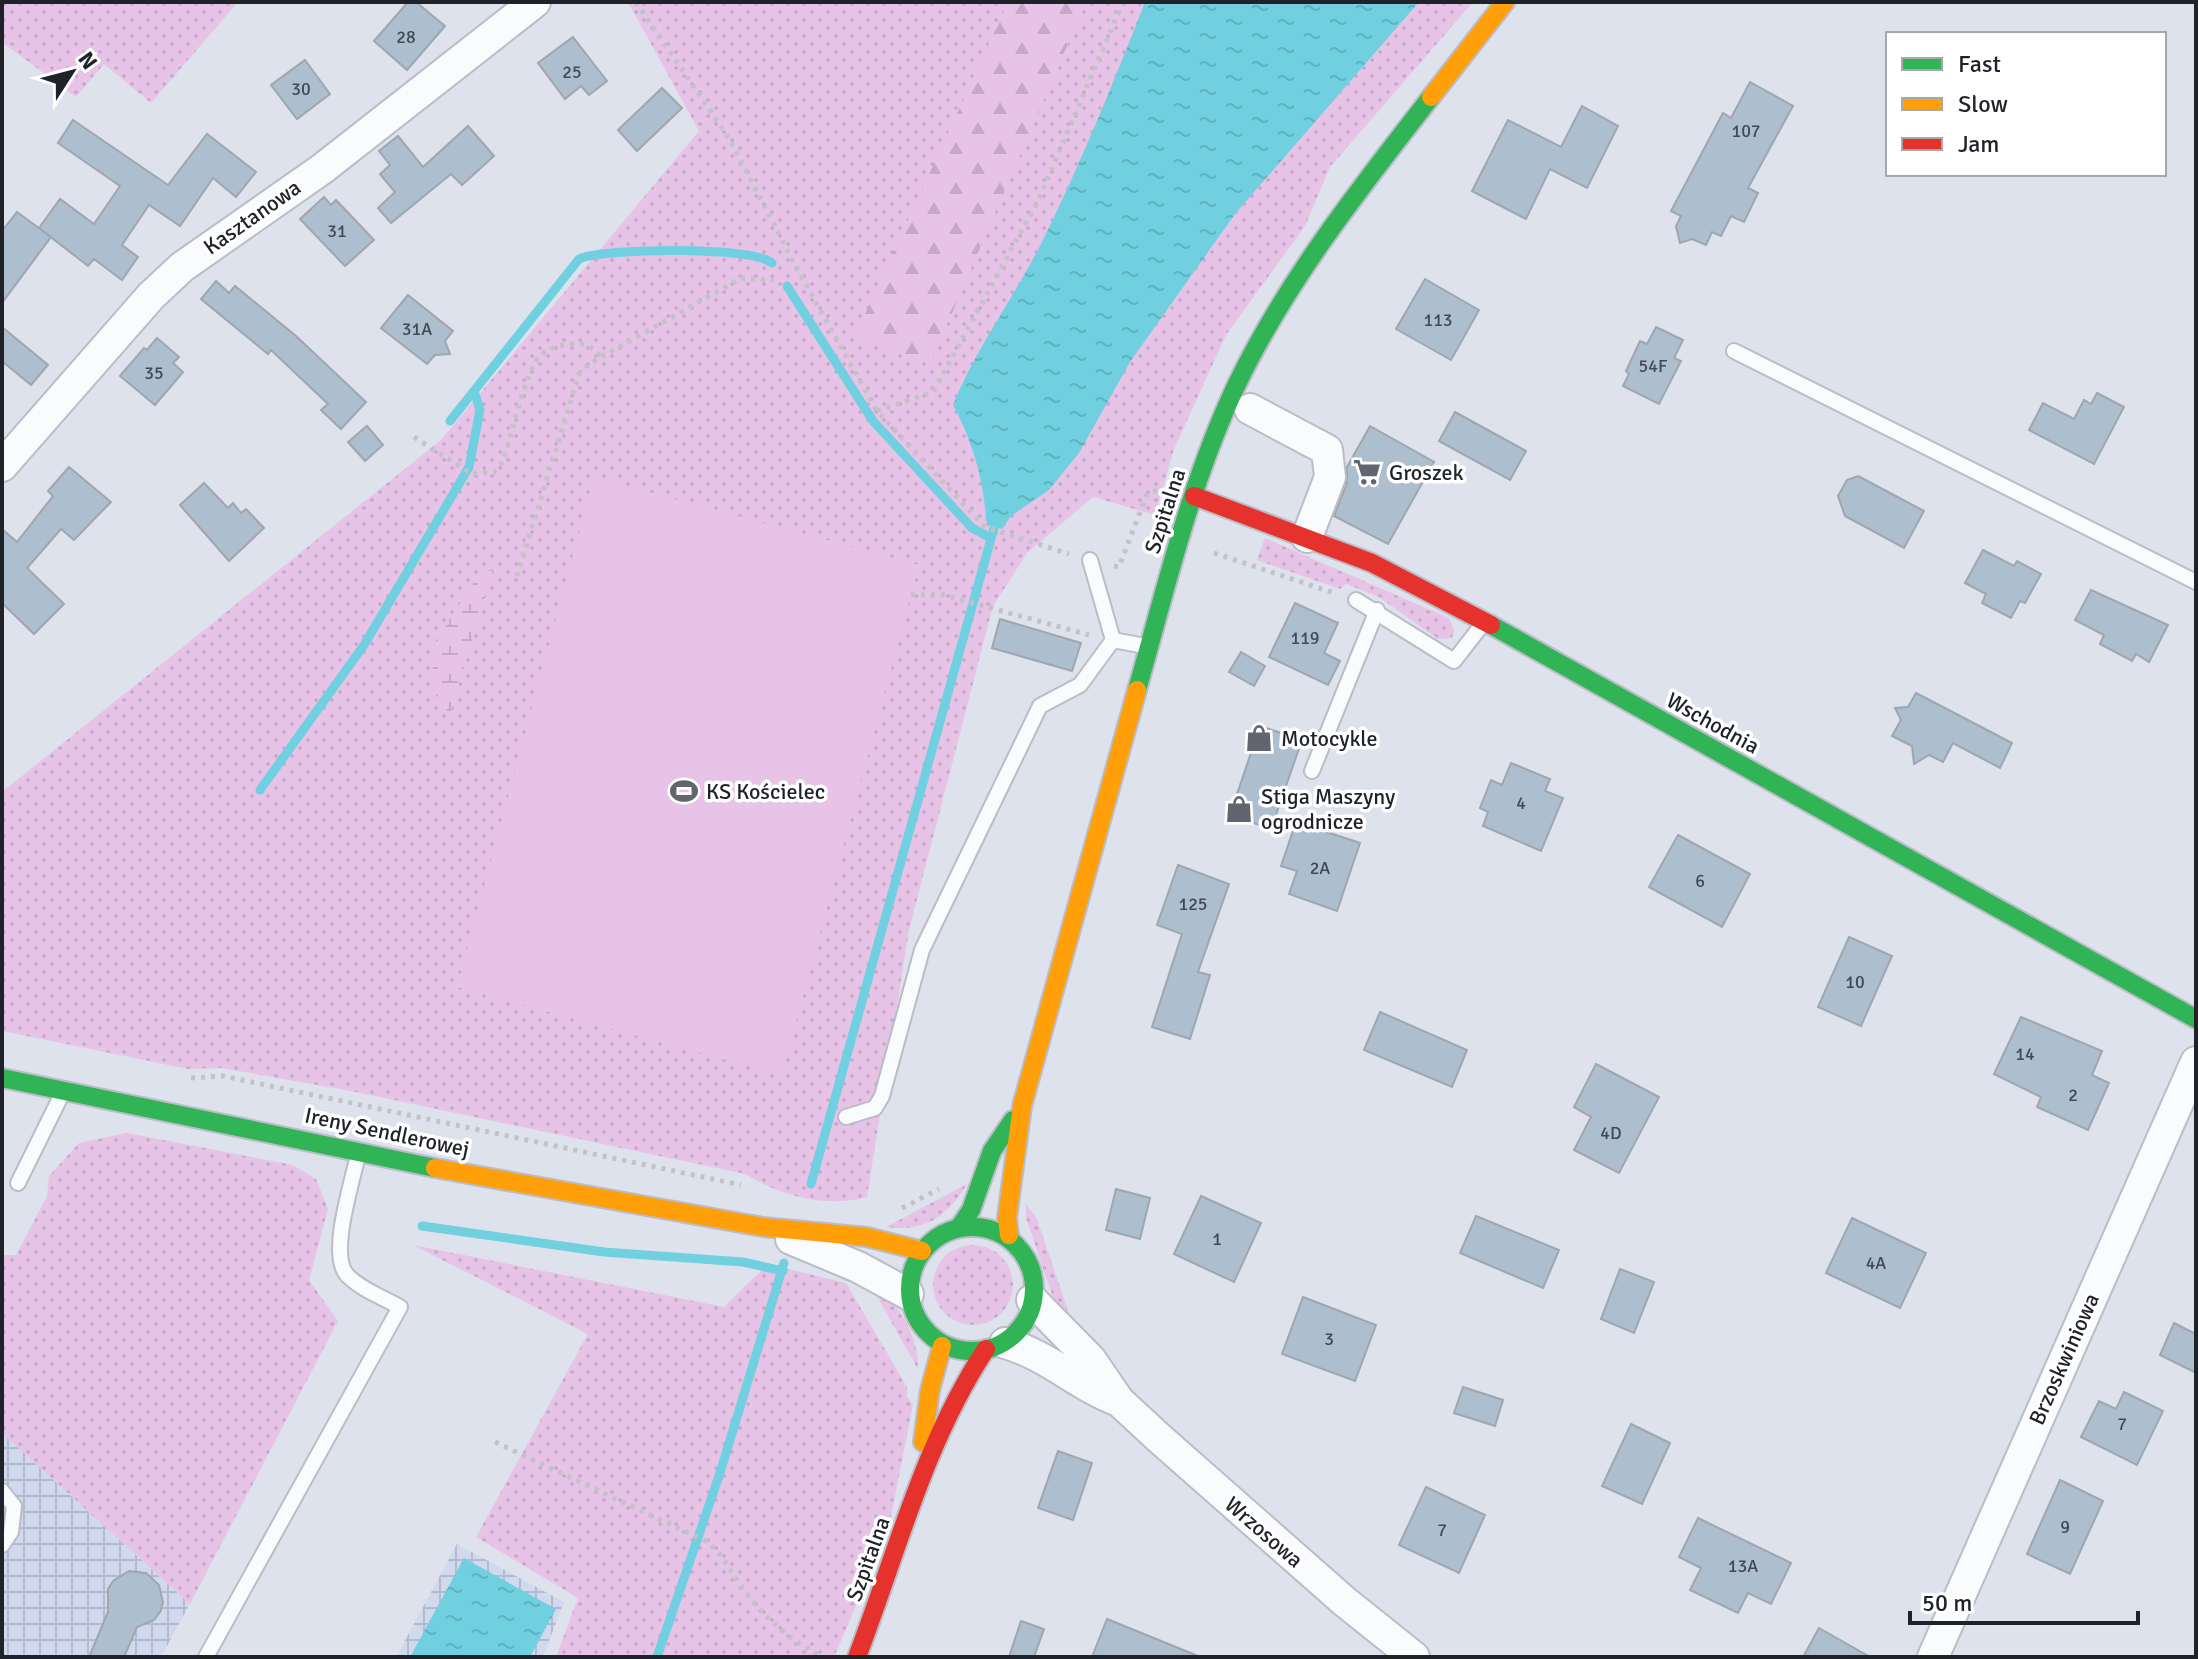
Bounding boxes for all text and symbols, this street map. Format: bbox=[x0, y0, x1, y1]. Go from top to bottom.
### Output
house number: 28 bbox=[396, 26, 416, 48]
north arrow bbox=[32, 32, 112, 112]
legend bbox=[1886, 32, 2166, 176]
text: N bbox=[72, 46, 103, 75]
text: Fast bbox=[1958, 49, 2001, 79]
house number: 25 bbox=[562, 61, 582, 83]
house number: 30 bbox=[291, 78, 311, 100]
text: Slow bbox=[1958, 89, 2008, 119]
house number: 107 bbox=[1731, 120, 1761, 142]
text: Jam bbox=[1958, 129, 1999, 159]
street label: Kasztanowa bbox=[198, 174, 306, 260]
house number: 31 bbox=[327, 220, 347, 242]
house number: 113 bbox=[1423, 309, 1453, 331]
house number: 31A bbox=[402, 318, 432, 340]
house number: 54F bbox=[1639, 355, 1667, 377]
house number: 35 bbox=[144, 362, 164, 384]
supermarket icon: Groszek bbox=[1352, 457, 1382, 487]
place label: Groszek bbox=[1389, 459, 1463, 486]
street label: Szpitalna bbox=[1139, 465, 1191, 557]
house number: 119 bbox=[1290, 627, 1320, 649]
street label: Wschodnia bbox=[1662, 686, 1764, 760]
shop icon: Motocykle bbox=[1244, 723, 1274, 753]
place label: Motocykle bbox=[1281, 725, 1378, 752]
sports icon: KS Kościelec bbox=[669, 776, 699, 806]
place label: KS Kościelec bbox=[706, 778, 825, 805]
place label: Stiga Maszyny ogrodnicze bbox=[1261, 783, 1396, 835]
house number: 4 bbox=[1516, 792, 1526, 814]
shop icon: Stiga Maszyny ogrodnicze bbox=[1224, 794, 1254, 824]
house number: 2A bbox=[1310, 857, 1330, 879]
house number: 6 bbox=[1695, 870, 1705, 892]
house number: 125 bbox=[1178, 893, 1208, 915]
house number: 10 bbox=[1845, 971, 1865, 993]
house number: 14 bbox=[2015, 1043, 2035, 1065]
house number: 2 bbox=[2068, 1084, 2078, 1106]
street label: Ireny Sendlerowej bbox=[302, 1101, 472, 1163]
house number: 4D bbox=[1600, 1122, 1622, 1144]
house number: 1 bbox=[1212, 1228, 1222, 1250]
house number: 4A bbox=[1866, 1252, 1886, 1274]
street label: Brzoskwiniowa bbox=[2023, 1289, 2105, 1429]
house number: 3 bbox=[1324, 1328, 1334, 1350]
house number: 7 bbox=[2117, 1413, 2127, 1435]
street label: Wrzosowa bbox=[1219, 1491, 1309, 1573]
street label: Szpitalna bbox=[840, 1513, 896, 1605]
house number: 9 bbox=[2060, 1516, 2070, 1538]
house number: 7 bbox=[1437, 1519, 1447, 1541]
house number: 13A bbox=[1728, 1555, 1758, 1577]
scale bar bbox=[1910, 1575, 2138, 1625]
text: 50 m bbox=[1922, 1588, 1972, 1618]

